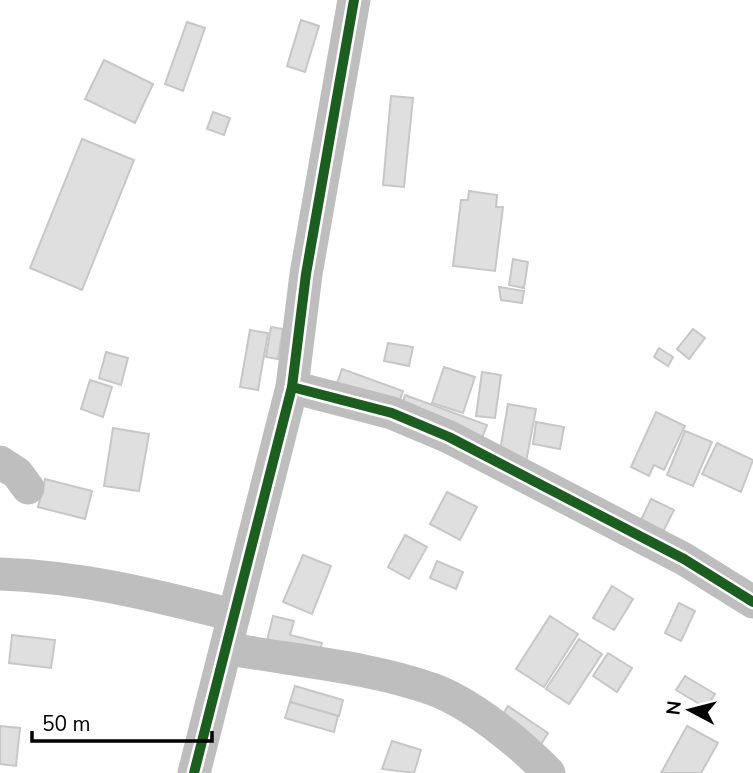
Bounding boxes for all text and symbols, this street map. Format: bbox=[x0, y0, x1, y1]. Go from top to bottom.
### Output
north arrow bbox=[655, 675, 725, 745]
text: N bbox=[660, 699, 688, 717]
scale bar bbox=[32, 700, 212, 744]
text: 50 m bbox=[42, 710, 91, 738]

